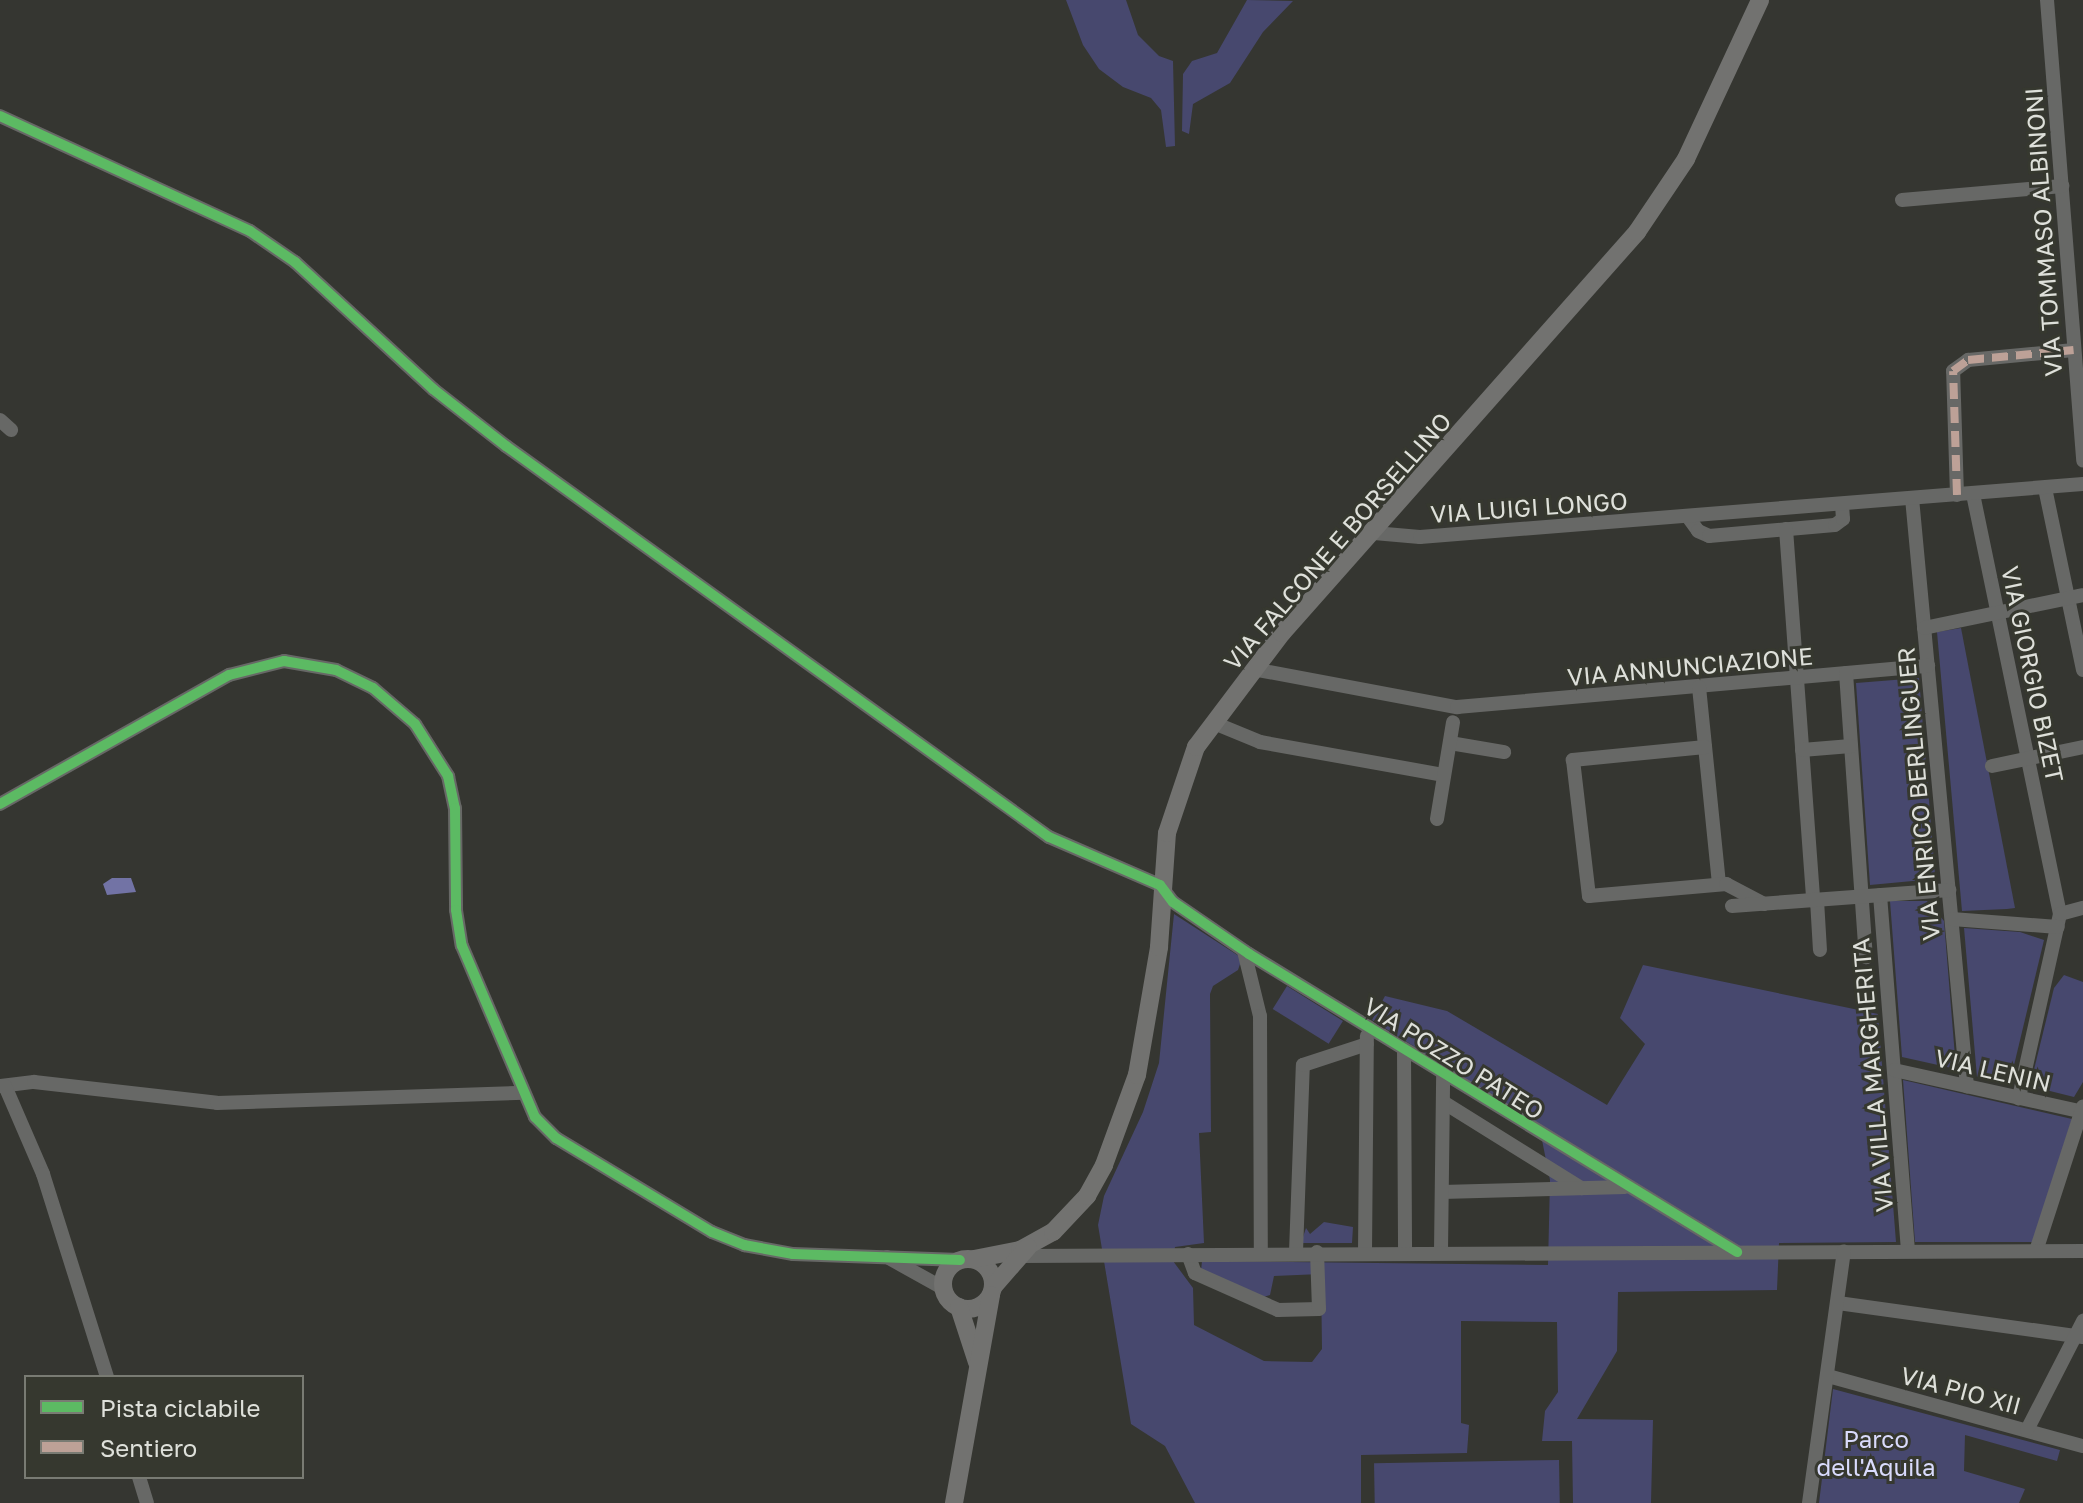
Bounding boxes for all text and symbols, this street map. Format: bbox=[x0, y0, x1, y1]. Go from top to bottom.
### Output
street label: VIA TOMMASO ALBINONI bbox=[2019, 87, 2067, 377]
street label: VIA FALCONE E BORSELLINO bbox=[1217, 406, 1457, 676]
street label: VIA LUIGI LONGO bbox=[1429, 486, 1629, 528]
street label: VIA GIORGIO BIZET bbox=[1996, 563, 2070, 785]
street label: VIA ANNUNCIAZIONE bbox=[1566, 641, 1814, 691]
street label: VIA ENRICO BERLINGUER bbox=[1891, 646, 1945, 942]
street label: VIA VILLA MARGHERITA bbox=[1846, 937, 1898, 1213]
street label: VIA POZZO PATEO bbox=[1359, 991, 1549, 1125]
street label: VIA LENIN bbox=[1932, 1043, 2054, 1097]
street label: VIA PIO XII bbox=[1898, 1360, 2024, 1420]
legend bbox=[24, 1375, 304, 1479]
text: Pista ciclabile bbox=[100, 1393, 260, 1422]
park label: Parco dell'Aquila bbox=[1816, 1425, 1936, 1481]
text: Sentiero bbox=[100, 1433, 197, 1462]

